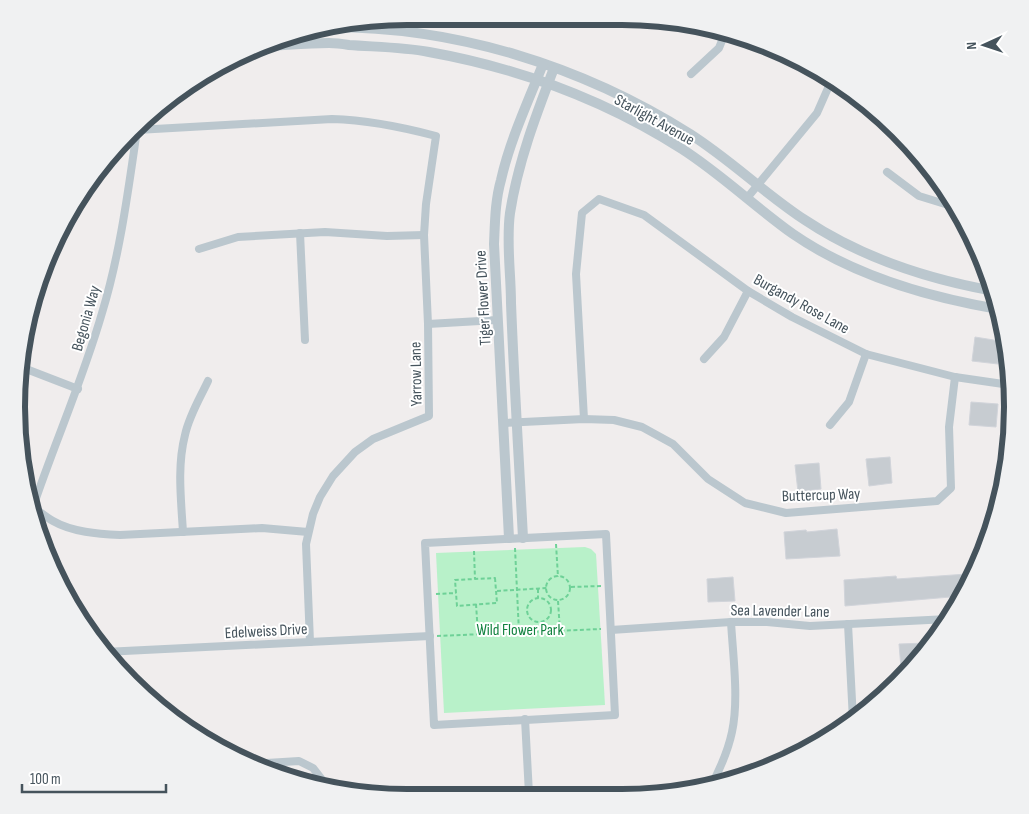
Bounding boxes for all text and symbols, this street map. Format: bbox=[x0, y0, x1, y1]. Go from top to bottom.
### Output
north arrow bbox=[959, 20, 1009, 70]
text: N bbox=[963, 41, 980, 50]
street label: Starlight Avenue bbox=[611, 91, 698, 150]
street label: Tiger Flower Drive bbox=[472, 250, 495, 346]
street label: Burgandy Rose Lane bbox=[750, 270, 852, 338]
street label: Begonia Way bbox=[68, 283, 105, 353]
street label: Yarrow Lane bbox=[406, 342, 427, 406]
street label: Buttercup Way bbox=[781, 485, 861, 506]
street label: Sea Lavender Lane bbox=[730, 601, 830, 622]
street label: Edelweiss Drive bbox=[224, 620, 308, 643]
park label: Wild Flower Park bbox=[476, 621, 564, 640]
scale bar bbox=[22, 762, 166, 794]
text: 100 m bbox=[30, 770, 61, 789]

